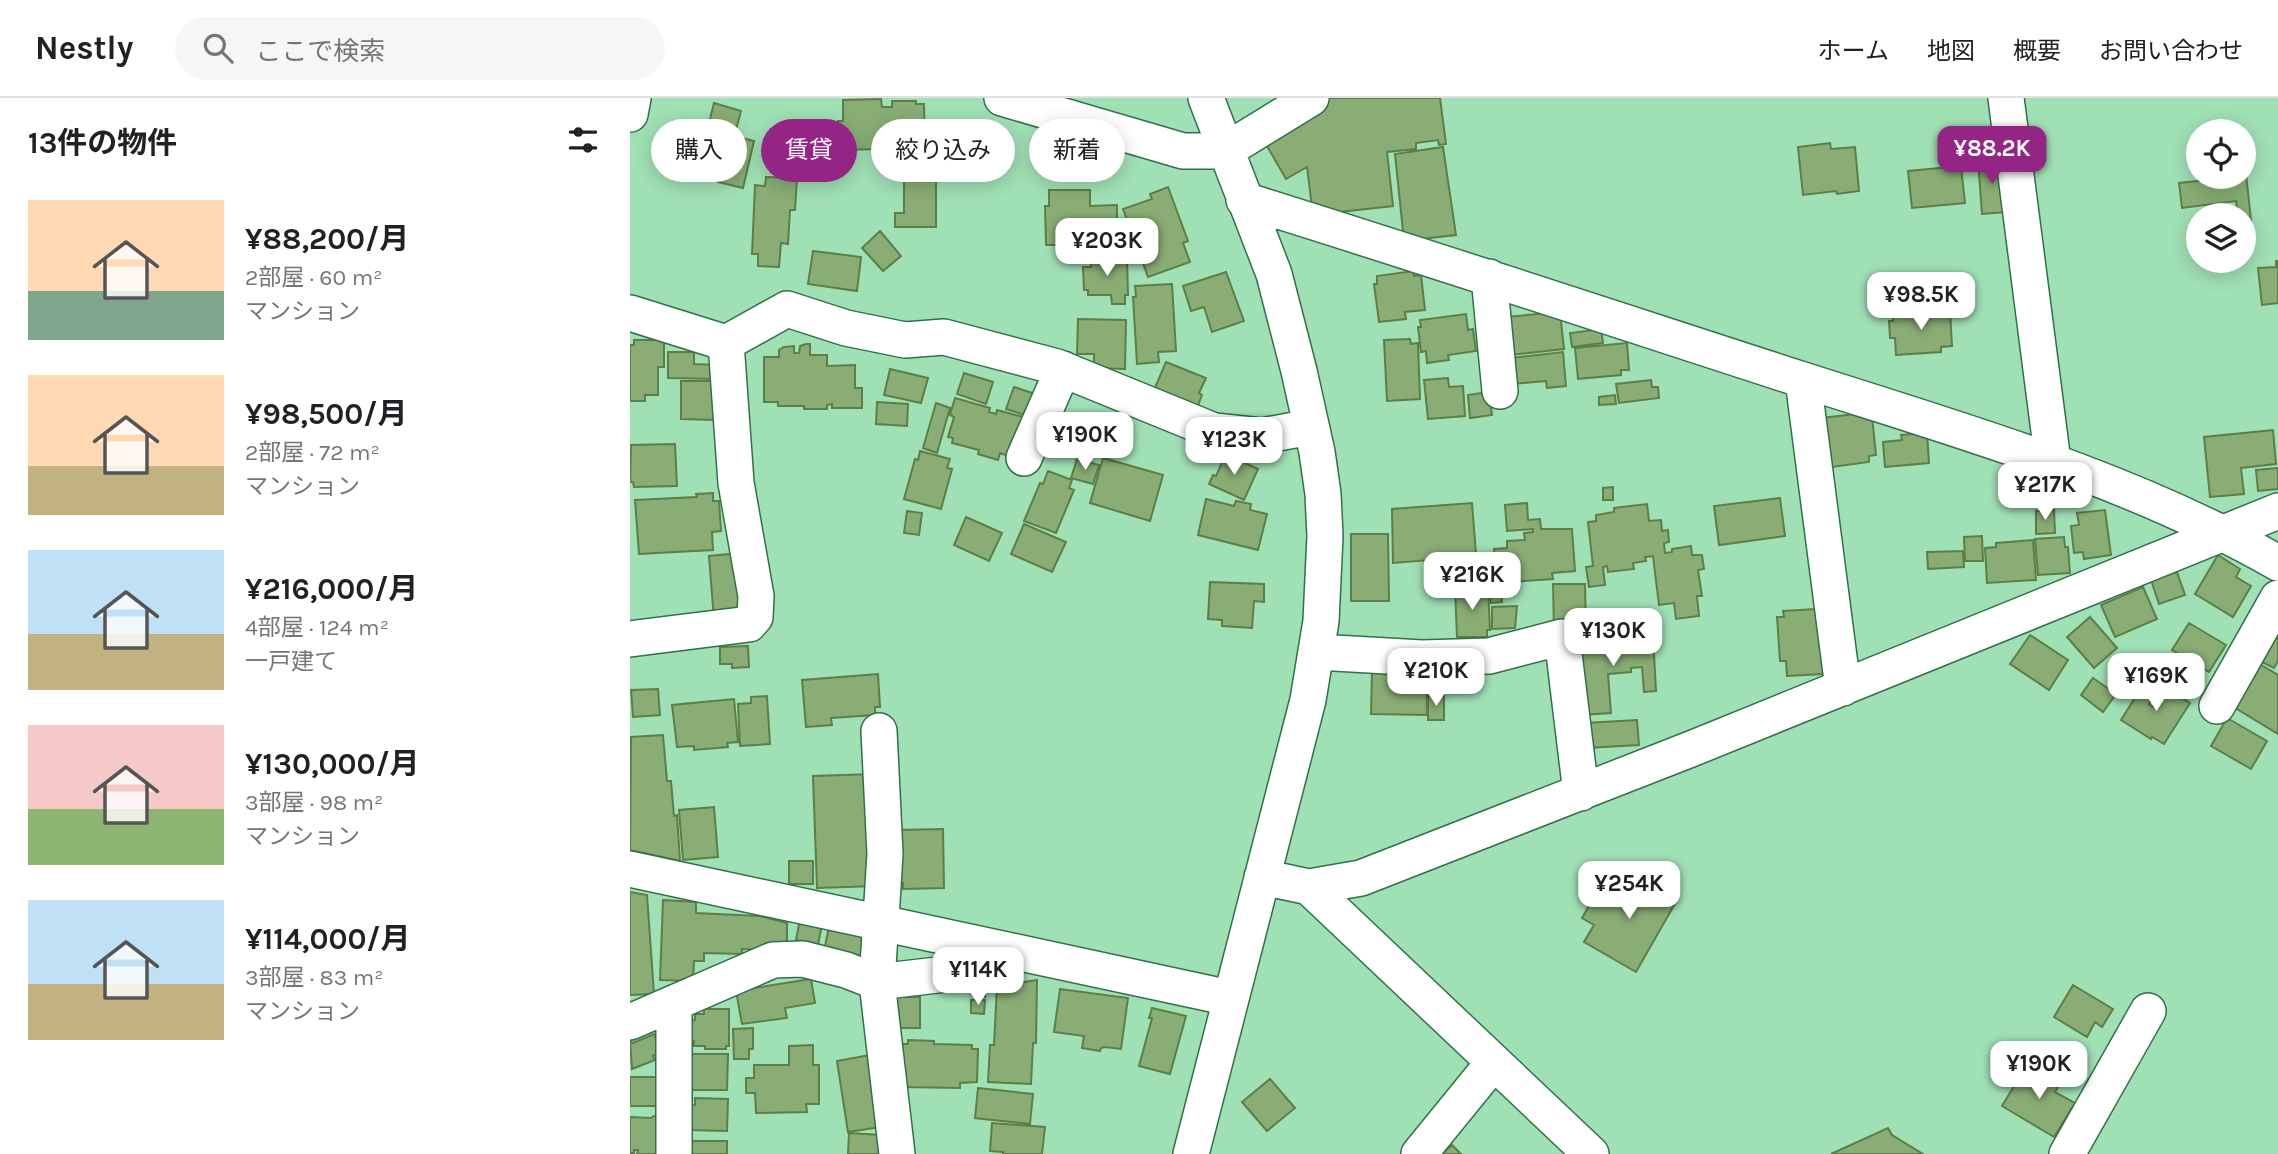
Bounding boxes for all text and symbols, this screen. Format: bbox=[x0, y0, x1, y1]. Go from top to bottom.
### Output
search box bbox=[175, 17, 665, 80]
text: Nestly bbox=[35, 29, 133, 67]
icon: search bbox=[199, 29, 237, 67]
text: ここで検索 bbox=[255, 36, 385, 67]
text: ホーム bbox=[1818, 37, 1889, 65]
text: 地図 bbox=[1927, 37, 1975, 65]
text: 概要 bbox=[2013, 37, 2061, 65]
text: お問い合わせ bbox=[2099, 37, 2243, 65]
chip: 購入 bbox=[651, 119, 747, 182]
chip: 賃貸 bbox=[761, 119, 857, 182]
chip: 絞り込み bbox=[871, 119, 1015, 182]
chip: 新着 bbox=[1029, 119, 1125, 182]
map controls bbox=[2186, 119, 2256, 273]
button: locate bbox=[2186, 119, 2256, 189]
icon: filters bbox=[564, 121, 602, 159]
text: 13件の物件 bbox=[28, 125, 177, 161]
pin: ¥88.2K bbox=[1935, 126, 2049, 186]
text: ¥88.2K bbox=[1953, 135, 2031, 162]
button: layers bbox=[2186, 203, 2256, 273]
pin: ¥203K bbox=[1058, 218, 1156, 278]
text: ¥88,200/月 bbox=[245, 221, 409, 257]
text: ¥203K bbox=[1071, 227, 1143, 254]
icon: home bbox=[84, 228, 168, 312]
text: 2部屋 · 60 m² bbox=[245, 264, 382, 291]
pin: ¥98.5K bbox=[1864, 272, 1978, 332]
text: ¥98.5K bbox=[1883, 281, 1959, 308]
text: マンション bbox=[245, 298, 360, 325]
text: ¥98,500/月 bbox=[245, 396, 407, 432]
icon: home bbox=[84, 403, 168, 487]
pin: ¥190K bbox=[1036, 412, 1134, 472]
pin: ¥123K bbox=[1185, 418, 1283, 477]
text: ¥190K bbox=[1052, 421, 1118, 448]
text: ¥123K bbox=[1202, 426, 1266, 453]
text: 2部屋 · 72 m² bbox=[245, 439, 380, 466]
pin: ¥217K bbox=[1996, 462, 2094, 522]
text: ¥217K bbox=[2014, 471, 2076, 498]
text: マンション bbox=[245, 473, 360, 500]
pin: ¥216K bbox=[1423, 552, 1521, 612]
text: ¥216K bbox=[1440, 561, 1504, 588]
text: ¥216,000/月 bbox=[245, 571, 418, 607]
icon: home bbox=[84, 578, 168, 662]
pin: ¥130K bbox=[1564, 608, 1662, 668]
text: 4部屋 · 124 m² bbox=[245, 614, 389, 641]
text: ¥130K bbox=[1580, 617, 1646, 644]
text: 一戸建て bbox=[245, 648, 337, 675]
pin: ¥210K bbox=[1387, 648, 1485, 708]
pin: ¥169K bbox=[2107, 654, 2205, 713]
text: ¥210K bbox=[1403, 657, 1469, 684]
text: ¥169K bbox=[2124, 662, 2188, 689]
text: ¥130,000/月 bbox=[245, 746, 420, 782]
icon: home bbox=[84, 753, 168, 837]
text: 3部屋 · 98 m² bbox=[245, 789, 383, 816]
text: マンション bbox=[245, 823, 360, 850]
pin: ¥254K bbox=[1580, 862, 1678, 921]
text: ¥254K bbox=[1594, 870, 1664, 897]
text: ¥114,000/月 bbox=[245, 921, 411, 957]
icon: home bbox=[84, 928, 168, 1012]
pin: ¥114K bbox=[929, 948, 1027, 1007]
text: ¥114K bbox=[949, 956, 1007, 983]
text: 3部屋 · 83 m² bbox=[245, 964, 384, 991]
text: マンション bbox=[245, 998, 360, 1025]
pin: ¥190K bbox=[1990, 1042, 2088, 1101]
text: ¥190K bbox=[2006, 1050, 2072, 1077]

